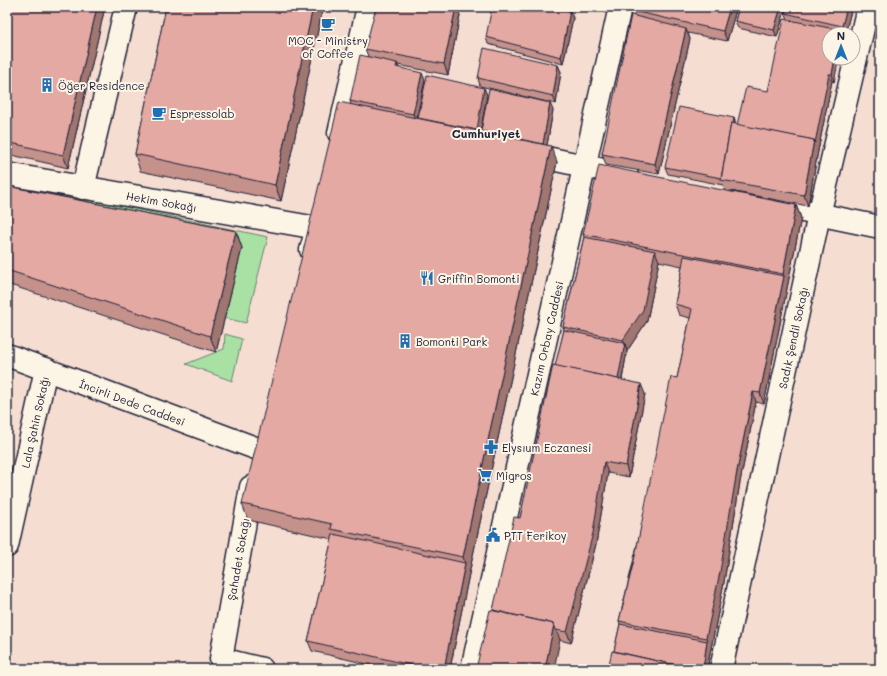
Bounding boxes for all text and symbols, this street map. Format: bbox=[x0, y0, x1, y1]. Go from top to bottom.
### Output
cafe icon: MOC - Ministry of Coffee bbox=[320, 16, 336, 32]
north arrow bbox=[821, 26, 861, 66]
text: N bbox=[837, 28, 845, 43]
place label: MOC - Ministry of Coffee bbox=[288, 33, 368, 61]
building icon: Öğer Residence bbox=[39, 77, 55, 93]
place label: Öğer Residence bbox=[58, 78, 145, 93]
cafe icon: Espressolab bbox=[151, 105, 167, 121]
place label: Espressolab bbox=[170, 106, 235, 121]
district label: Cumhuriyet bbox=[452, 125, 520, 141]
street label: Hekim Sokağı bbox=[125, 187, 198, 214]
restaurant icon: Griffin Bomonti bbox=[419, 270, 435, 286]
place label: Griffin Bomonti bbox=[438, 271, 520, 286]
street label: Kazım Orbay Caddesi bbox=[526, 279, 566, 397]
street label: Sadık Şendil Sokağı bbox=[774, 285, 811, 390]
building icon: Bomonti Park bbox=[397, 333, 413, 349]
place label: Bomonti Park bbox=[416, 334, 488, 349]
street label: Lala Şahin Sokağı bbox=[17, 375, 52, 469]
street label: İncirli Dede Caddesi bbox=[77, 375, 188, 429]
pharmacy icon: Elysıum Eczanesi bbox=[483, 439, 499, 455]
place label: Elysıum Eczanesi bbox=[502, 440, 591, 455]
supermarket icon: Migros bbox=[477, 467, 493, 483]
place label: Migros bbox=[496, 468, 532, 483]
street label: Şahadet Sokağı bbox=[223, 517, 253, 601]
public building icon: PTT Ferikoy bbox=[485, 527, 501, 543]
place label: PTT Ferikoy bbox=[504, 528, 567, 543]

